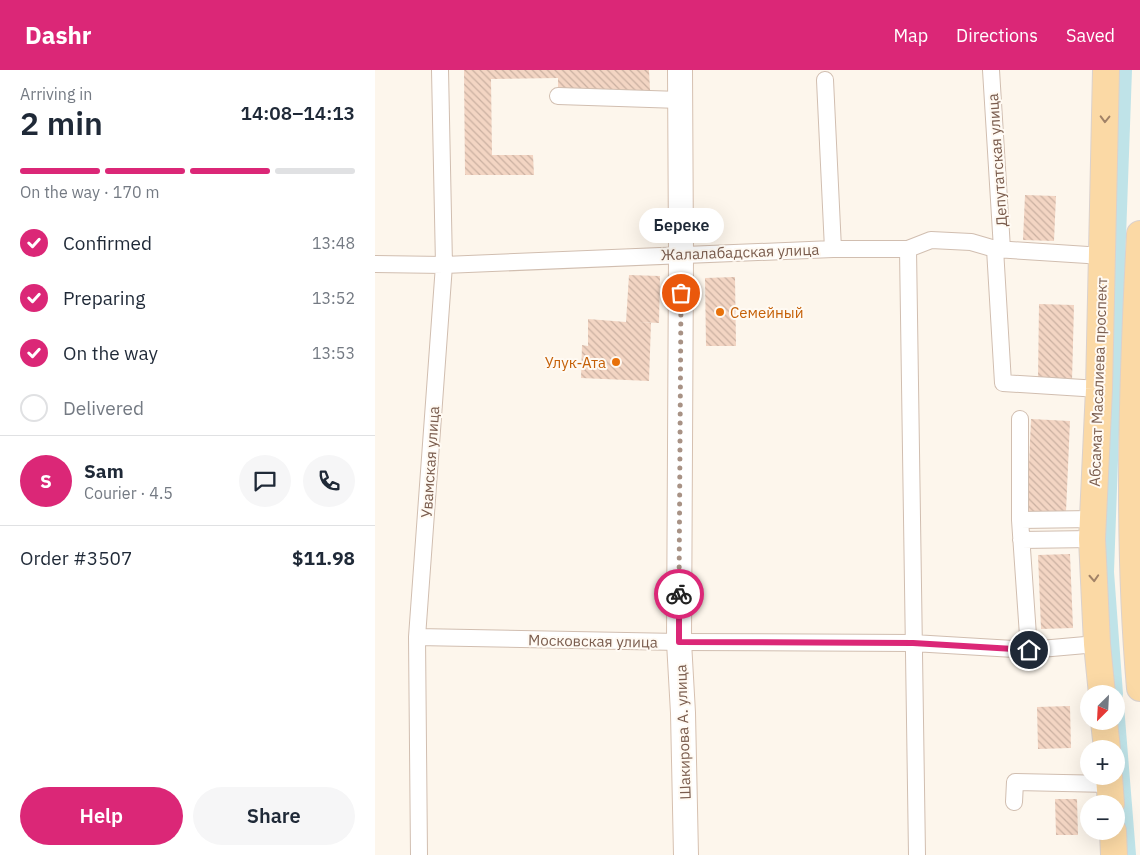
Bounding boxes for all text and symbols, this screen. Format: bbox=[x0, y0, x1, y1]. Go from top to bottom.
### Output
text: Dashr bbox=[25, 19, 91, 51]
text: Map bbox=[893, 24, 928, 47]
text: Directions bbox=[956, 24, 1038, 47]
text: Saved bbox=[1066, 24, 1115, 47]
text: Arriving in bbox=[20, 84, 92, 104]
street label: Депутатская улица bbox=[983, 93, 1011, 227]
text: 14:08–14:13 bbox=[241, 101, 355, 125]
text: 2 min bbox=[20, 102, 103, 144]
one-way arrow bbox=[1100, 115, 1111, 123]
text: On the way · 170 m bbox=[20, 182, 159, 202]
callout: Береке bbox=[639, 208, 723, 243]
text: Береке bbox=[654, 215, 709, 235]
icon: check bbox=[20, 229, 48, 257]
text: Confirmed bbox=[63, 231, 152, 255]
text: 13:48 bbox=[312, 233, 355, 253]
street label: Жалалабадская улица bbox=[660, 240, 820, 264]
pin bbox=[660, 272, 702, 314]
street label: Абсамат Масалиева проспект bbox=[1085, 277, 1111, 487]
icon: bag bbox=[667, 279, 695, 307]
icon: check bbox=[20, 284, 48, 312]
text: Preparing bbox=[63, 286, 145, 310]
text: 13:52 bbox=[312, 288, 355, 308]
place label: Семейный bbox=[730, 303, 804, 322]
marker: Семейный bbox=[714, 306, 726, 318]
icon: check bbox=[20, 339, 48, 367]
text: On the way bbox=[63, 341, 158, 365]
text: 13:53 bbox=[312, 343, 355, 363]
place label: Улук-Ата bbox=[545, 353, 606, 372]
marker: Улук-Ата bbox=[610, 356, 622, 368]
text: Delivered bbox=[63, 396, 144, 420]
street label: Увамская улица bbox=[417, 406, 443, 518]
button: chat bbox=[239, 455, 291, 507]
button: phone bbox=[303, 455, 355, 507]
text: Sam bbox=[84, 459, 124, 483]
text: S bbox=[40, 469, 52, 493]
text: Courier · 4.5 bbox=[84, 483, 173, 503]
text: Order #3507 bbox=[20, 546, 132, 570]
text: $11.98 bbox=[292, 546, 355, 570]
courier bbox=[654, 569, 704, 619]
one-way arrow bbox=[1088, 575, 1099, 583]
icon: bike bbox=[665, 580, 693, 608]
pin bbox=[1008, 629, 1050, 671]
street label: Московская улица bbox=[528, 630, 658, 652]
icon: home bbox=[1015, 636, 1043, 664]
street label: Шакирова А. улица bbox=[671, 664, 695, 800]
north arrow bbox=[1080, 685, 1125, 730]
map controls bbox=[1080, 685, 1125, 840]
button: + bbox=[1080, 740, 1125, 785]
button: Help bbox=[20, 787, 183, 845]
button: Share bbox=[193, 787, 355, 845]
button: − bbox=[1080, 795, 1125, 840]

